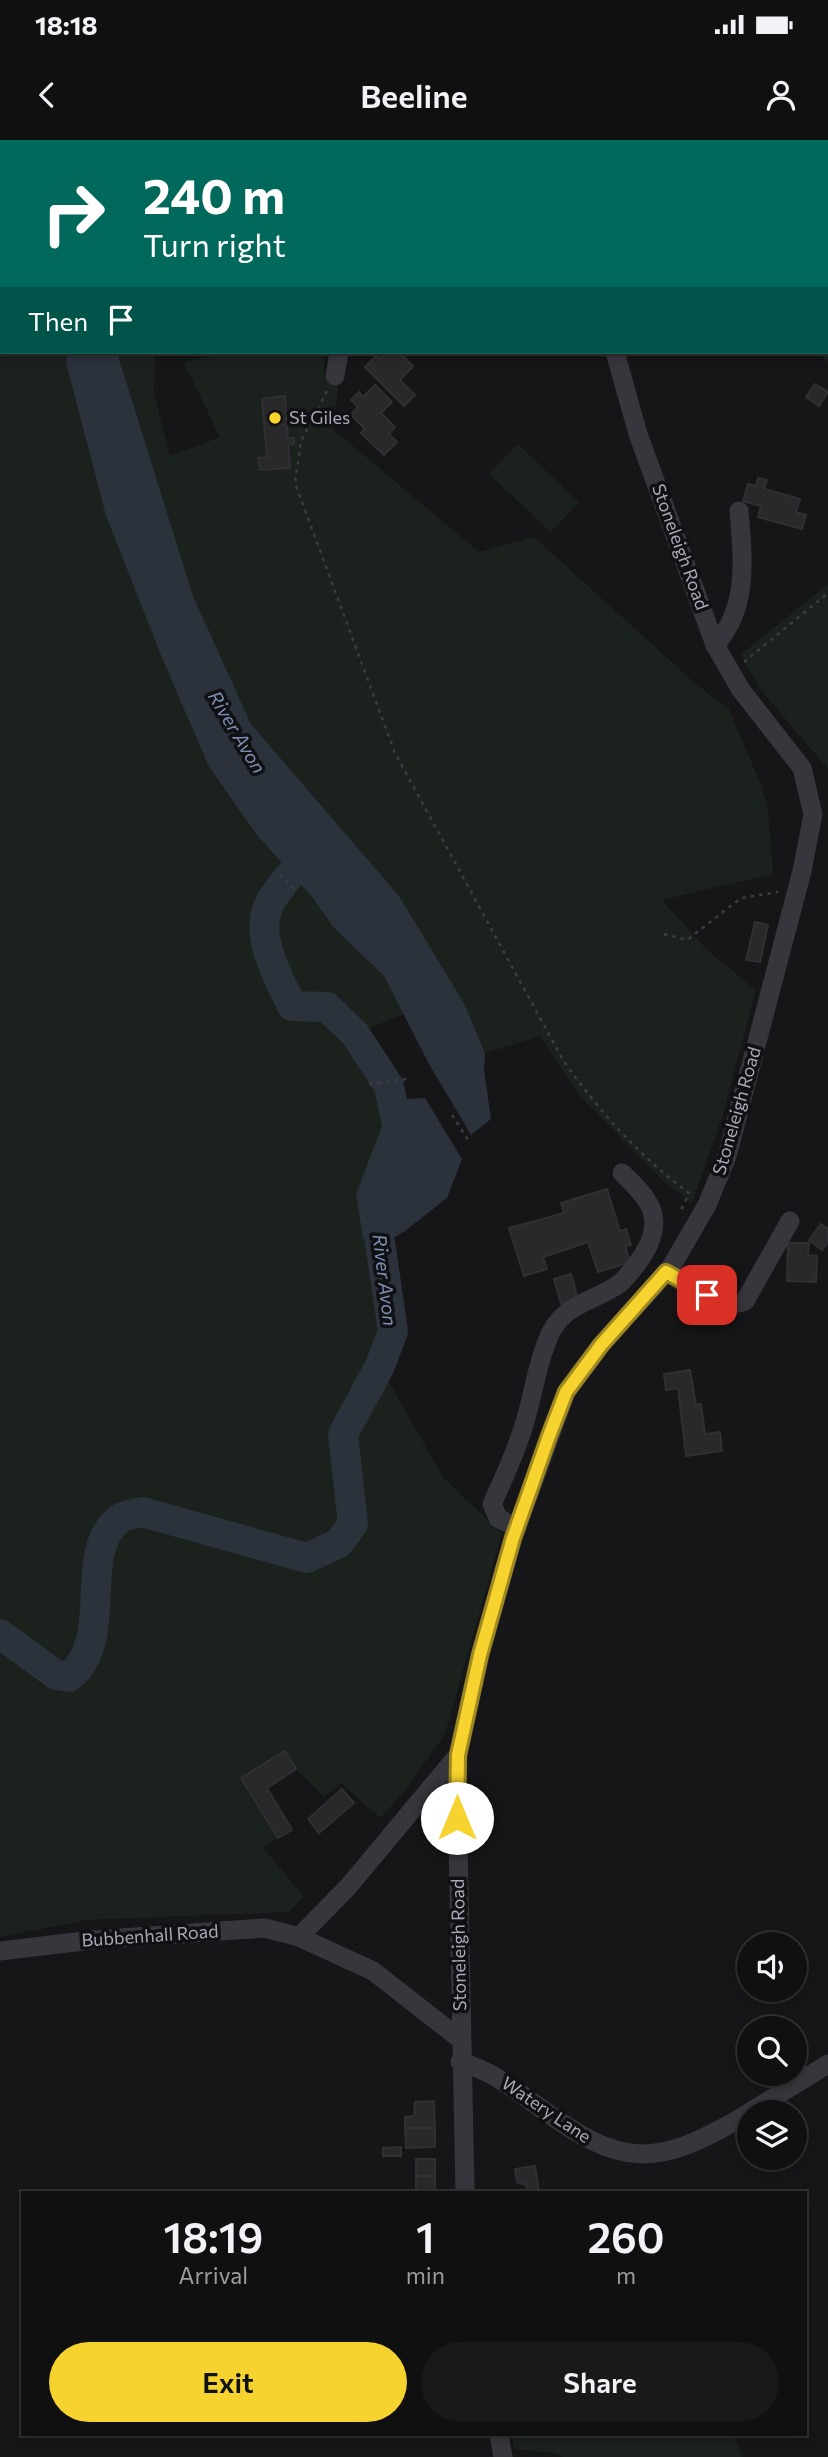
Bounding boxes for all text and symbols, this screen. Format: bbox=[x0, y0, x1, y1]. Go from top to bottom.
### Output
text: 18:18 bbox=[35, 9, 98, 40]
text: Beeline bbox=[360, 75, 468, 115]
icon: back bbox=[28, 76, 66, 114]
icon: person bbox=[762, 76, 800, 114]
text: 240 m bbox=[143, 164, 285, 224]
icon: right bbox=[28, 168, 119, 259]
text: Turn right bbox=[143, 224, 286, 264]
icon: arrive bbox=[102, 301, 140, 339]
text: Then bbox=[28, 305, 88, 336]
place label: St Giles bbox=[289, 406, 350, 428]
marker: St Giles bbox=[267, 410, 283, 426]
street label: Stoneleigh Road bbox=[648, 481, 714, 613]
water label: River Avon bbox=[204, 686, 271, 777]
street label: Stoneleigh Road bbox=[707, 1044, 765, 1177]
water label: River Avon bbox=[368, 1233, 403, 1327]
pin bbox=[677, 1265, 737, 1325]
icon: arrive bbox=[688, 1276, 726, 1314]
position arrow bbox=[420, 1781, 494, 1855]
street label: Stoneleigh Road bbox=[446, 1879, 470, 2011]
street label: Bubbenhall Road bbox=[81, 1919, 219, 1951]
map controls bbox=[737, 1932, 807, 2170]
button: sound bbox=[737, 1932, 807, 2002]
button: search bbox=[737, 2016, 807, 2086]
street label: Watery Lane bbox=[498, 2071, 595, 2147]
button: layers bbox=[737, 2100, 807, 2170]
text: 18:19 bbox=[164, 2210, 263, 2262]
text: 1 bbox=[416, 2210, 435, 2262]
text: 260 bbox=[587, 2210, 664, 2262]
text: Arrival bbox=[179, 2261, 248, 2289]
text: min bbox=[406, 2261, 445, 2289]
text: m bbox=[616, 2261, 636, 2289]
button: Exit bbox=[49, 2342, 407, 2422]
button: Share bbox=[421, 2342, 779, 2422]

